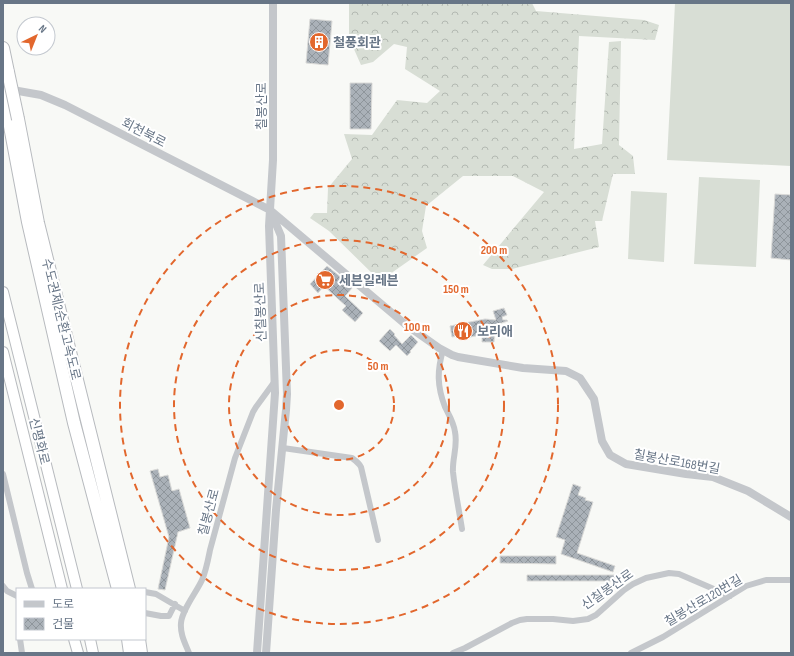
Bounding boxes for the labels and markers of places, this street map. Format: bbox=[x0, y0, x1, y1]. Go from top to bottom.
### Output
building icon: 철풍회관 bbox=[308, 31, 330, 53]
place label: 철풍회관 bbox=[333, 35, 381, 51]
supermarket icon: 세븐일레븐 bbox=[314, 269, 336, 291]
place label: 세븐일레븐 bbox=[339, 273, 399, 289]
restaurant icon: 보리애 bbox=[452, 320, 474, 342]
place label: 보리애 bbox=[477, 324, 513, 340]
centre of rings bbox=[332, 398, 346, 412]

